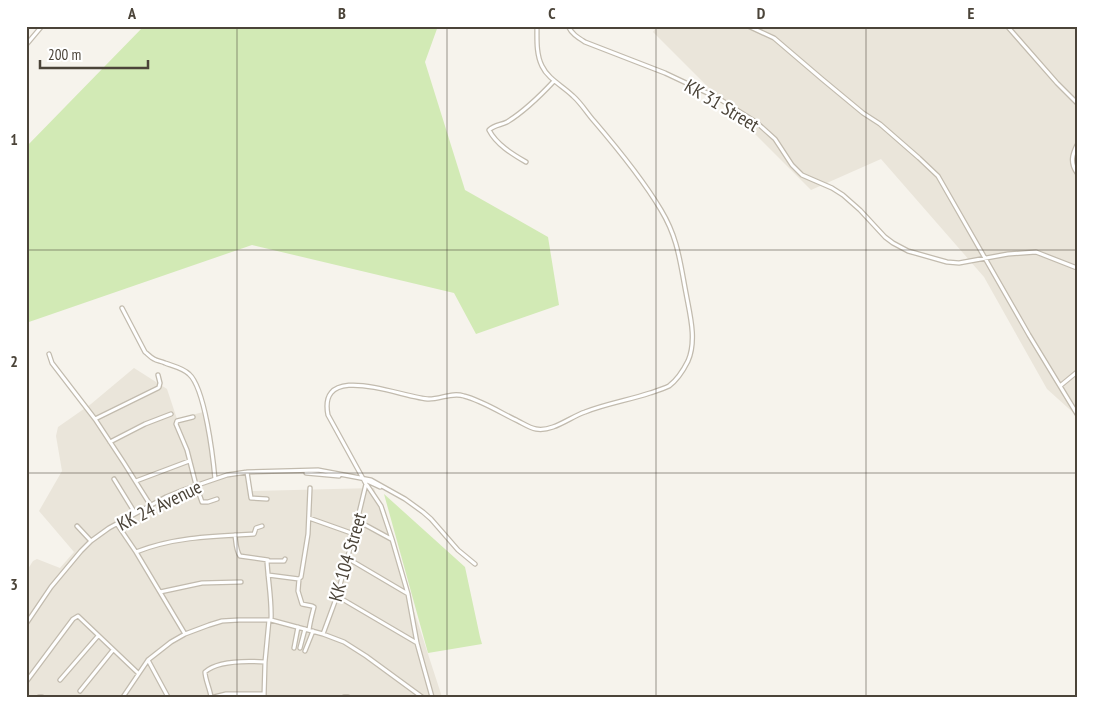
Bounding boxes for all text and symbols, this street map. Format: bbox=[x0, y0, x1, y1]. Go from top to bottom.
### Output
text: A bbox=[127, 3, 137, 23]
text: B bbox=[338, 3, 346, 23]
text: C bbox=[548, 3, 556, 23]
text: D bbox=[757, 3, 766, 23]
text: E bbox=[968, 3, 975, 23]
scale bar bbox=[40, 38, 148, 70]
text: 200 m bbox=[48, 45, 81, 64]
street label: KK 31 Street bbox=[680, 73, 764, 137]
text: 1 bbox=[10, 129, 18, 149]
text: 2 bbox=[10, 351, 18, 371]
street label: KK 24 Avenue bbox=[113, 474, 205, 536]
street label: KK 104 Street bbox=[323, 509, 371, 604]
text: 3 bbox=[10, 574, 18, 594]

